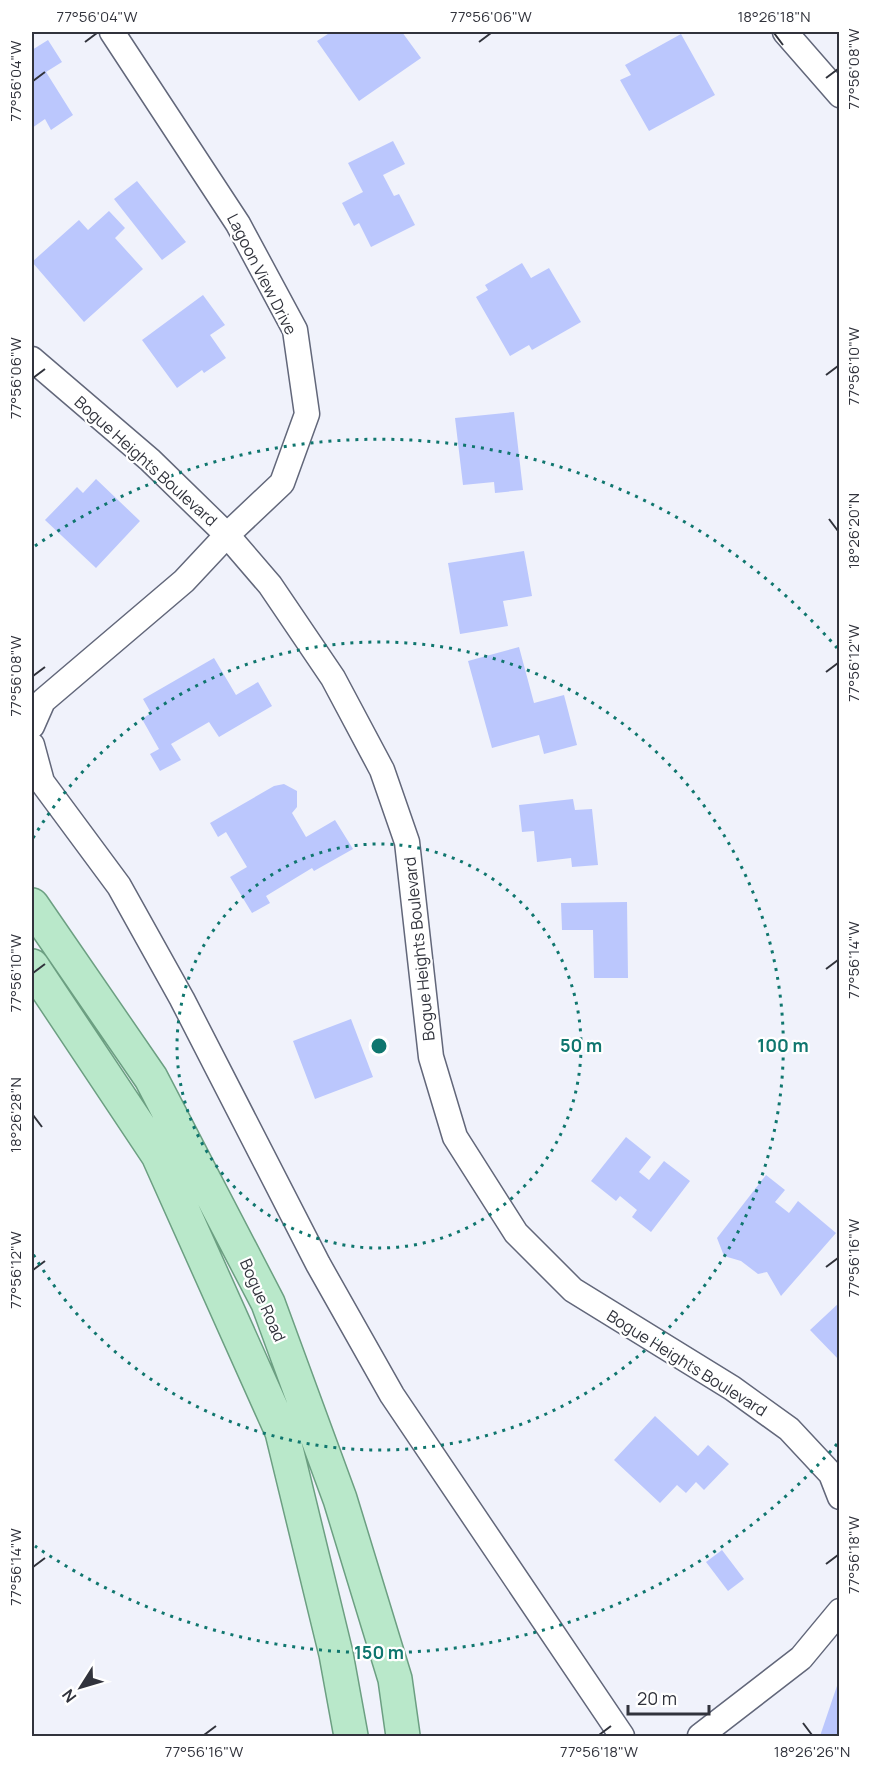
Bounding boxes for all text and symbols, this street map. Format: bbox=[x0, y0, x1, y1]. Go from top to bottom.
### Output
text: 77°56'04"W bbox=[57, 6, 137, 27]
text: 77°56'06"W bbox=[450, 6, 532, 27]
text: 18°26'18"N bbox=[737, 6, 811, 27]
text: 77°56'08"W bbox=[843, 28, 864, 110]
text: 77°56'04"W bbox=[5, 41, 26, 121]
street label: Lagoon View Drive bbox=[222, 210, 302, 338]
text: 77°56'10"W bbox=[843, 327, 864, 405]
text: 77°56'06"W bbox=[5, 337, 26, 419]
street label: Bogue Heights Boulevard bbox=[70, 391, 222, 531]
text: 18°26'20"N bbox=[843, 493, 864, 569]
text: 77°56'12"W bbox=[843, 624, 864, 702]
text: 77°56'08"W bbox=[5, 635, 26, 717]
street label: Bogue Heights Boulevard bbox=[398, 856, 440, 1042]
text: 77°56'14"W bbox=[843, 921, 864, 999]
text: 77°56'10"W bbox=[5, 934, 26, 1012]
text: 50 m bbox=[560, 1033, 602, 1057]
text: 100 m bbox=[757, 1033, 809, 1057]
centre of rings bbox=[369, 1036, 389, 1056]
text: 18°26'28"N bbox=[5, 1077, 26, 1153]
text: 77°56'16"W bbox=[843, 1219, 864, 1297]
text: 77°56'12"W bbox=[5, 1231, 26, 1309]
street label: Bogue Road bbox=[235, 1255, 291, 1345]
street label: Bogue Heights Boulevard bbox=[603, 1305, 771, 1421]
text: 77°56'18"W bbox=[843, 1516, 864, 1594]
text: 77°56'14"W bbox=[5, 1528, 26, 1606]
text: 150 m bbox=[354, 1640, 404, 1664]
north arrow bbox=[51, 1657, 111, 1717]
scale bar bbox=[628, 1678, 709, 1716]
text: N bbox=[57, 1685, 81, 1707]
text: 20 m bbox=[637, 1686, 677, 1710]
text: 77°56'16"W bbox=[165, 1741, 243, 1762]
text: 77°56'18"W bbox=[560, 1741, 638, 1762]
text: 18°26'26"N bbox=[774, 1741, 850, 1762]

